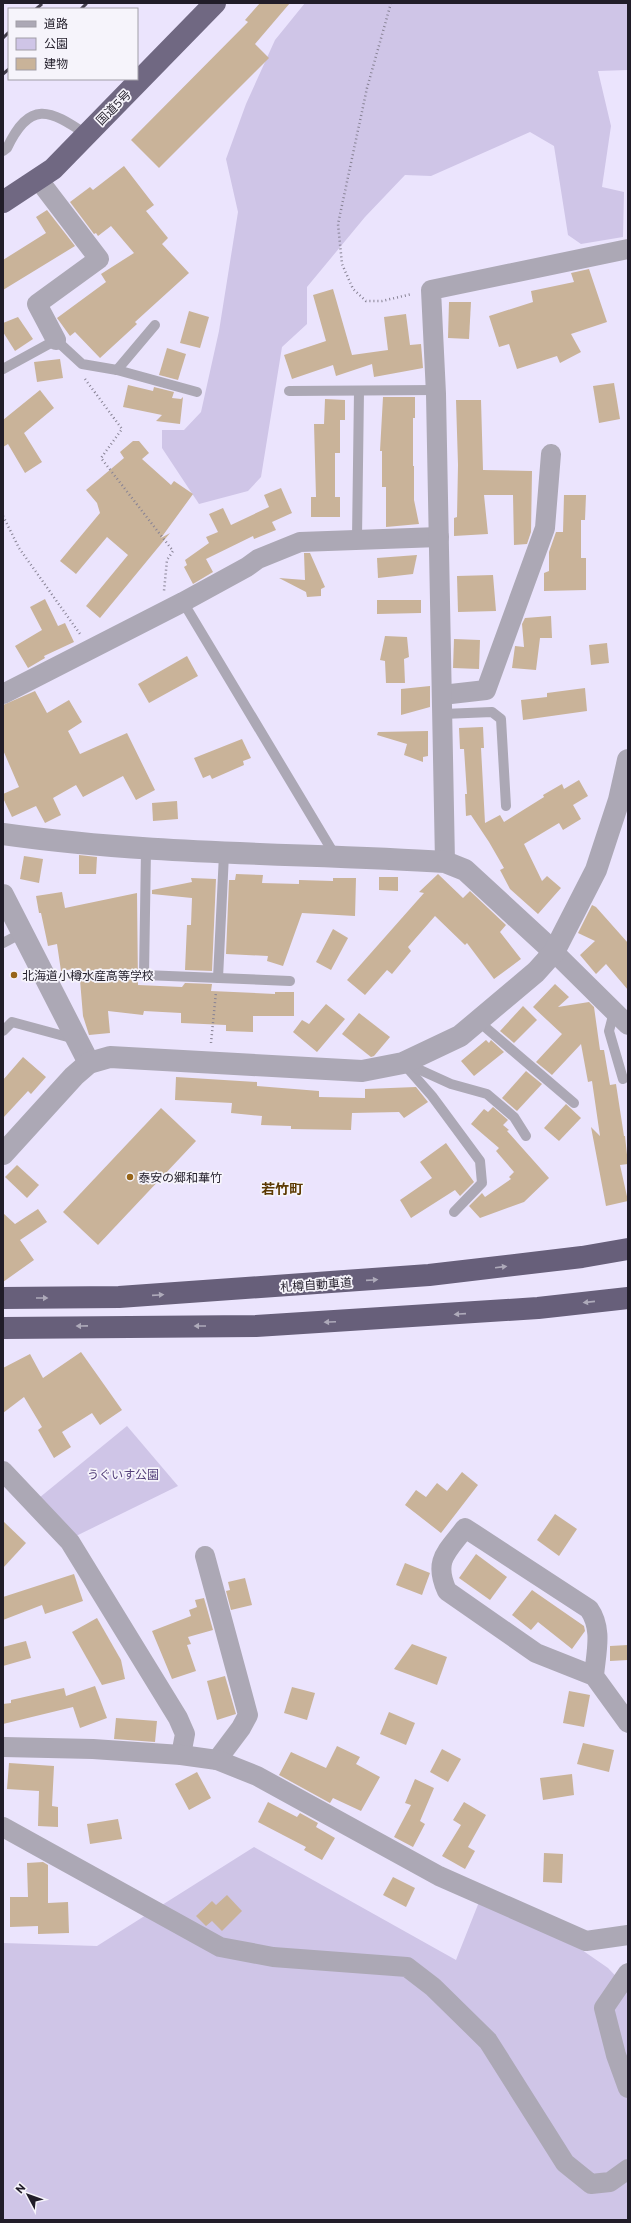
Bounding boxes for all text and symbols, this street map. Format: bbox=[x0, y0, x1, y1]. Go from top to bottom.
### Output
legend bbox=[8, 8, 138, 80]
text: 道路 bbox=[44, 16, 68, 30]
text: 公園 bbox=[44, 36, 68, 50]
text: 建物 bbox=[44, 56, 68, 70]
street label: 国道5号 bbox=[93, 87, 133, 127]
place label: 北海道小樽水産高等学校 bbox=[22, 968, 154, 982]
marker: 北海道小樽水産高等学校 bbox=[9, 970, 19, 980]
place label: 泰安の郷和華竹 bbox=[138, 1170, 222, 1184]
marker: 泰安の郷和華竹 bbox=[125, 1172, 135, 1182]
district label: 若竹町 bbox=[261, 1180, 303, 1197]
one-way arrow bbox=[495, 1264, 507, 1270]
street label: 札樽自動車道 bbox=[280, 1275, 352, 1293]
one-way arrow bbox=[366, 1276, 378, 1283]
one-way arrow bbox=[152, 1291, 164, 1298]
one-way arrow bbox=[36, 1295, 49, 1301]
one-way arrow bbox=[583, 1299, 595, 1305]
one-way arrow bbox=[454, 1310, 466, 1317]
one-way arrow bbox=[324, 1318, 336, 1325]
one-way arrow bbox=[76, 1323, 88, 1330]
one-way arrow bbox=[193, 1323, 206, 1329]
park label: うぐいす公園 bbox=[87, 1467, 159, 1481]
north arrow bbox=[8, 2175, 48, 2215]
text: N bbox=[12, 2181, 28, 2195]

